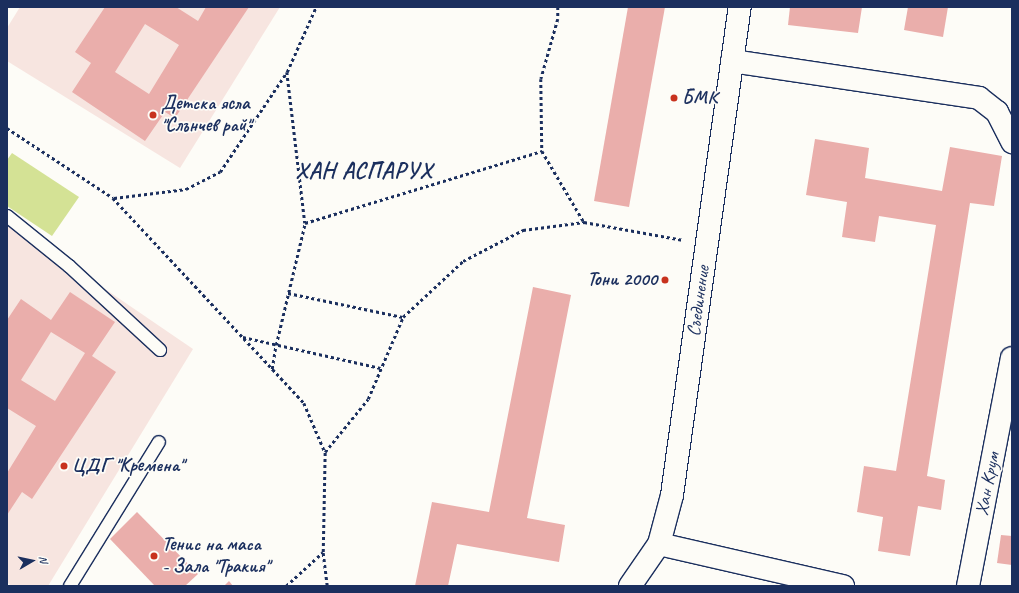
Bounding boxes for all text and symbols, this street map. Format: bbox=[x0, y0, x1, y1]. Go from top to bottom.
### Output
place label: БМК bbox=[682, 87, 718, 109]
place label: Детска ясла "Слънчев рай" bbox=[161, 93, 251, 137]
marker: БМК bbox=[669, 93, 679, 103]
marker: Детска ясла "Слънчев рай" bbox=[148, 110, 158, 120]
district label: ХАН АСПАРУХ bbox=[292, 157, 436, 185]
street label: Съединение bbox=[683, 264, 715, 338]
place label: Тони 2000 bbox=[587, 269, 657, 291]
marker: Тони 2000 bbox=[660, 275, 670, 285]
street label: Хан Крум bbox=[971, 450, 1005, 518]
place label: ЦДГ "Кремена" bbox=[72, 455, 184, 477]
marker: ЦДГ "Кремена" bbox=[59, 461, 69, 471]
place label: Тенис на маса - Зала "Тракия" bbox=[162, 534, 269, 578]
north arrow bbox=[12, 541, 52, 581]
marker: Тенис на маса - Зала "Тракия" bbox=[149, 551, 159, 561]
text: N bbox=[36, 555, 51, 564]

